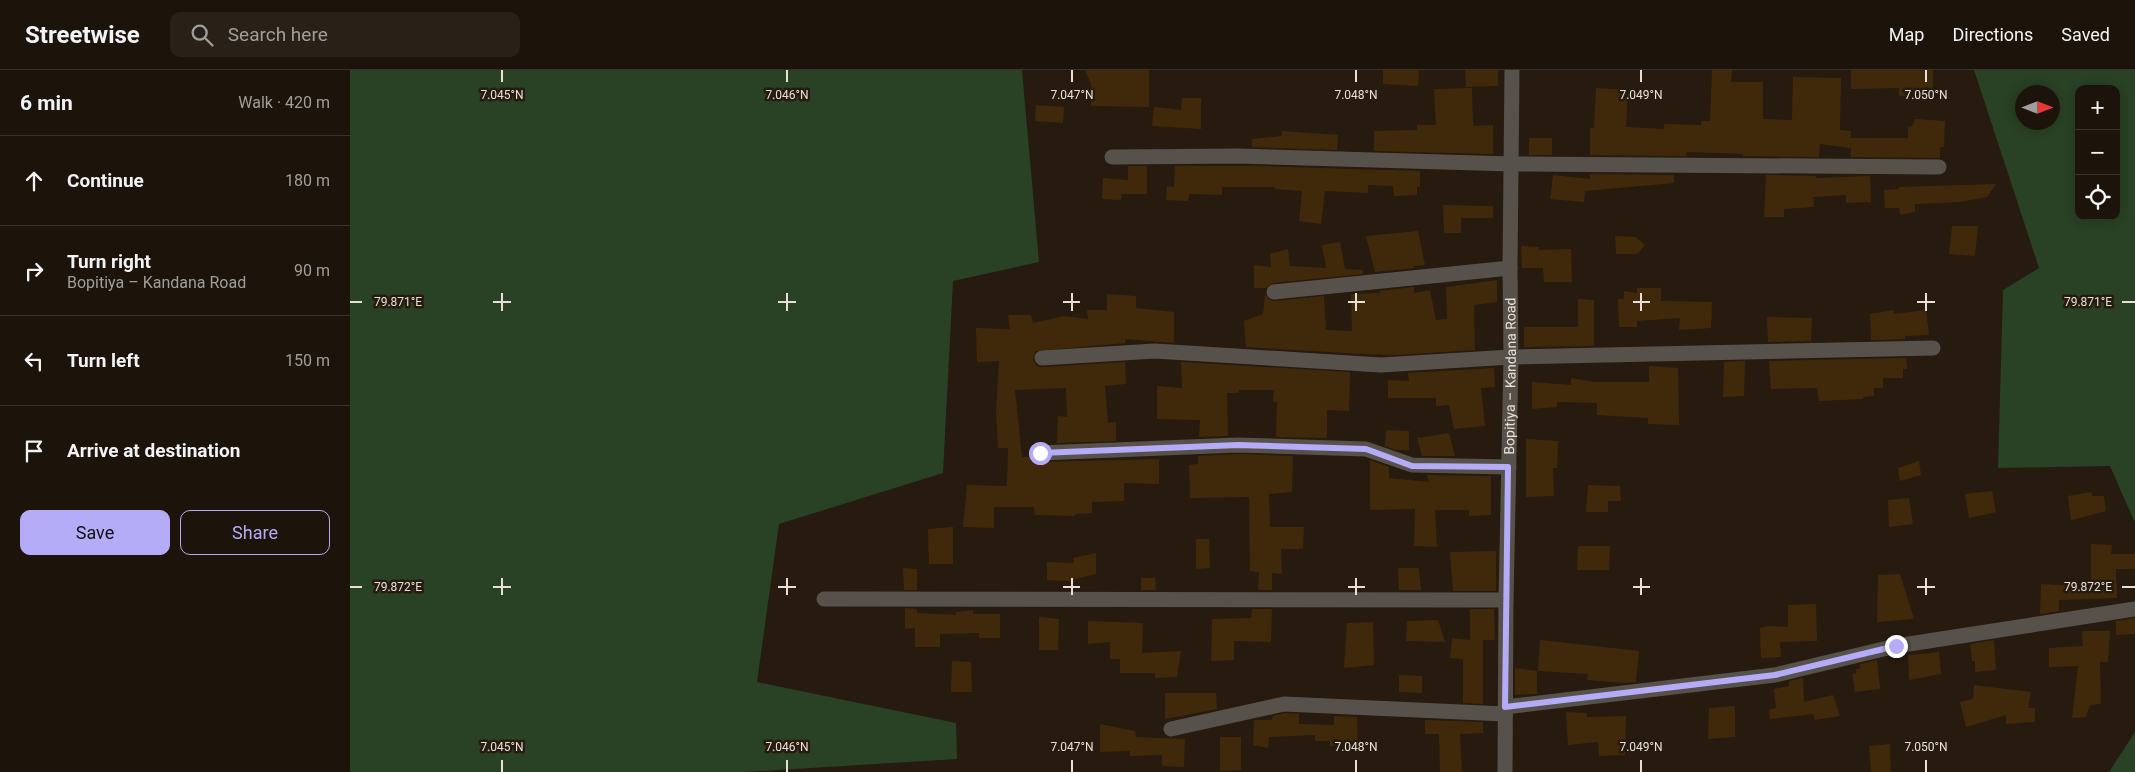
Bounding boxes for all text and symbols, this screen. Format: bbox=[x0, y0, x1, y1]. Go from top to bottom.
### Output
search box bbox=[170, 12, 520, 57]
text: Streetwise bbox=[25, 21, 140, 49]
icon: search bbox=[188, 21, 216, 49]
text: Search here bbox=[228, 23, 328, 46]
text: Map bbox=[1889, 24, 1924, 45]
text: Directions bbox=[1952, 24, 2033, 45]
text: Saved bbox=[2061, 24, 2110, 45]
north arrow bbox=[2015, 85, 2060, 130]
map controls bbox=[2075, 85, 2120, 220]
button: + bbox=[2075, 85, 2120, 130]
text: 7.045°N bbox=[480, 88, 524, 102]
text: 7.046°N bbox=[765, 88, 809, 102]
text: 7.047°N bbox=[1050, 88, 1094, 102]
text: 7.048°N bbox=[1334, 88, 1378, 102]
text: 7.049°N bbox=[1619, 88, 1663, 102]
text: 7.050°N bbox=[1904, 88, 1948, 102]
text: 6 min bbox=[20, 91, 73, 115]
text: Walk · 420 m bbox=[238, 93, 330, 112]
button: − bbox=[2075, 130, 2120, 175]
icon: ahead bbox=[20, 167, 48, 195]
text: Continue bbox=[67, 169, 144, 192]
text: 180 m bbox=[285, 171, 330, 190]
button: locate bbox=[2075, 175, 2120, 220]
text: Turn right bbox=[67, 250, 151, 273]
icon: right bbox=[20, 257, 48, 285]
text: 90 m bbox=[294, 261, 330, 280]
text: Bopitiya – Kandana Road bbox=[67, 273, 246, 292]
text: 79.871°E bbox=[374, 295, 422, 309]
text: 79.871°E bbox=[2064, 295, 2112, 309]
street label: Bopitiya – Kandana Road bbox=[1501, 297, 1519, 455]
icon: left bbox=[20, 347, 48, 375]
text: Turn left bbox=[67, 349, 140, 372]
text: 150 m bbox=[285, 351, 330, 370]
icon: arrive bbox=[20, 437, 48, 465]
text: Arrive at destination bbox=[67, 439, 240, 462]
route start bbox=[1029, 442, 1052, 465]
button: Save bbox=[20, 510, 170, 555]
button: Share bbox=[180, 510, 330, 555]
text: 79.872°E bbox=[374, 580, 422, 594]
text: 79.872°E bbox=[2064, 580, 2112, 594]
route end bbox=[1885, 635, 1908, 658]
text: 7.045°N bbox=[480, 740, 524, 754]
text: 7.046°N bbox=[765, 740, 809, 754]
text: 7.047°N bbox=[1050, 740, 1094, 754]
text: 7.048°N bbox=[1334, 740, 1378, 754]
text: 7.049°N bbox=[1619, 740, 1663, 754]
text: 7.050°N bbox=[1904, 740, 1948, 754]

